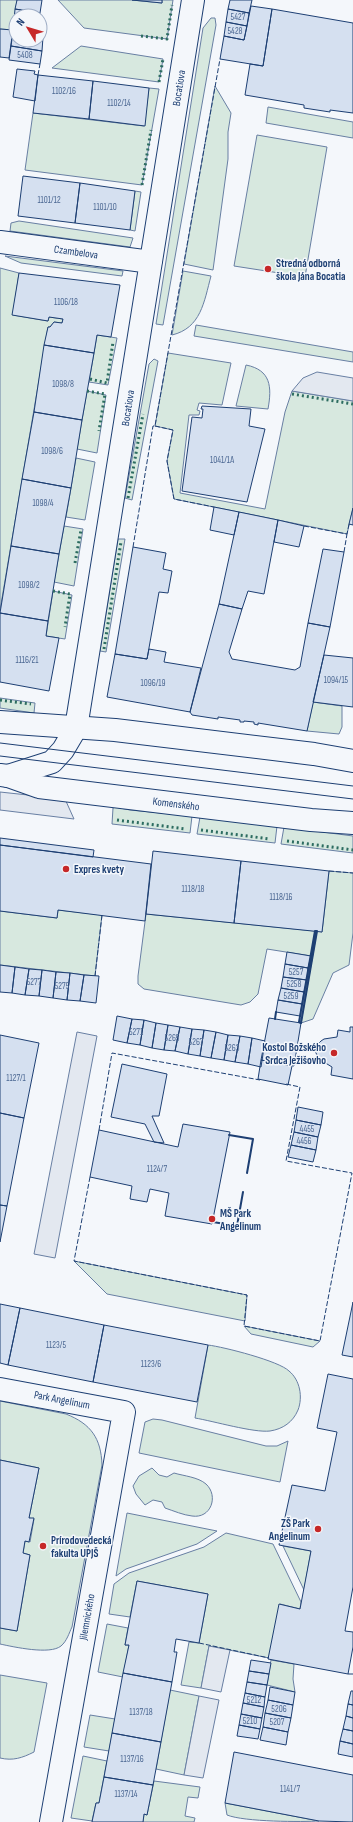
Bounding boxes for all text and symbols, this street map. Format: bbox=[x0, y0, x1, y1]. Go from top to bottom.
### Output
north arrow bbox=[8, 8, 48, 48]
house number: 5427 bbox=[231, 12, 246, 23]
text: N bbox=[14, 16, 28, 28]
house number: 5428 bbox=[227, 26, 243, 37]
house number: 5408 bbox=[17, 50, 33, 61]
street label: Bocatiova bbox=[170, 69, 188, 107]
house number: 1102/16 bbox=[52, 86, 76, 97]
house number: 1102/14 bbox=[107, 98, 131, 109]
house number: 1101/12 bbox=[37, 195, 61, 206]
house number: 1101/10 bbox=[93, 202, 117, 213]
street label: Czambelova bbox=[53, 242, 99, 262]
place label: Stredná odborná škola Jána Bocatia bbox=[276, 257, 346, 283]
marker: Stredná odborná škola Jána Bocatia bbox=[263, 264, 273, 274]
house number: 1106/18 bbox=[54, 297, 78, 308]
house number: 1098/8 bbox=[52, 379, 74, 390]
street label: Bocatiova bbox=[119, 389, 137, 427]
house number: 1098/6 bbox=[41, 446, 63, 457]
house number: 1041/1A bbox=[210, 455, 234, 466]
house number: 1098/4 bbox=[32, 498, 54, 509]
house number: 1098/2 bbox=[18, 580, 40, 591]
house number: 1116/21 bbox=[16, 655, 39, 666]
house number: 1094/15 bbox=[324, 675, 349, 686]
house number: 1096/19 bbox=[141, 678, 165, 689]
street label: Komenského bbox=[152, 795, 201, 813]
place label: Expres kvety bbox=[74, 863, 125, 876]
marker: Expres kvety bbox=[61, 864, 71, 874]
house number: 1118/18 bbox=[181, 884, 205, 895]
house number: 1118/16 bbox=[269, 892, 293, 903]
house number: 5257 bbox=[289, 967, 304, 978]
house number: 5277 bbox=[27, 977, 42, 988]
house number: 5258 bbox=[287, 979, 301, 990]
house number: 5275 bbox=[55, 981, 70, 992]
house number: 5259 bbox=[284, 991, 298, 1002]
house number: 5271 bbox=[129, 1027, 144, 1038]
house number: 5265 bbox=[165, 1033, 180, 1044]
house number: 5267 bbox=[189, 1037, 204, 1048]
place label: Kostol Božského Srdca Ježišovho bbox=[262, 1041, 326, 1067]
house number: 5263 bbox=[224, 1043, 240, 1054]
marker: Kostol Božského Srdca Ježišovho bbox=[329, 1048, 339, 1058]
house number: 1127/1 bbox=[6, 1073, 27, 1084]
house number: 4455 bbox=[300, 1124, 315, 1135]
house number: 4456 bbox=[296, 1136, 312, 1147]
house number: 1124/7 bbox=[147, 1164, 168, 1175]
place label: MŠ Park Angelinum bbox=[219, 1206, 261, 1233]
marker: MŠ Park Angelinum bbox=[207, 1214, 217, 1224]
house number: 1123/5 bbox=[46, 1340, 66, 1351]
house number: 1123/6 bbox=[141, 1359, 161, 1370]
street label: Park Angelinum bbox=[33, 1388, 91, 1412]
place label: ZŠ Park Angelinum bbox=[268, 1516, 310, 1543]
marker: ZŠ Park Angelinum bbox=[313, 1524, 323, 1534]
place label: Prírodovedecká fakulta UPJŠ bbox=[51, 1534, 112, 1560]
marker: Prírodovedecká fakulta UPJŠ bbox=[38, 1541, 48, 1551]
street label: Jilemnického bbox=[76, 1592, 98, 1642]
house number: 5212 bbox=[247, 1695, 261, 1706]
house number: 5206 bbox=[271, 1704, 287, 1715]
house number: 1137/18 bbox=[129, 1707, 153, 1718]
house number: 5210 bbox=[243, 1716, 257, 1727]
house number: 5207 bbox=[270, 1717, 285, 1728]
house number: 1137/16 bbox=[120, 1754, 144, 1765]
house number: 1141/7 bbox=[280, 1784, 300, 1795]
house number: 1137/14 bbox=[114, 1789, 138, 1800]

